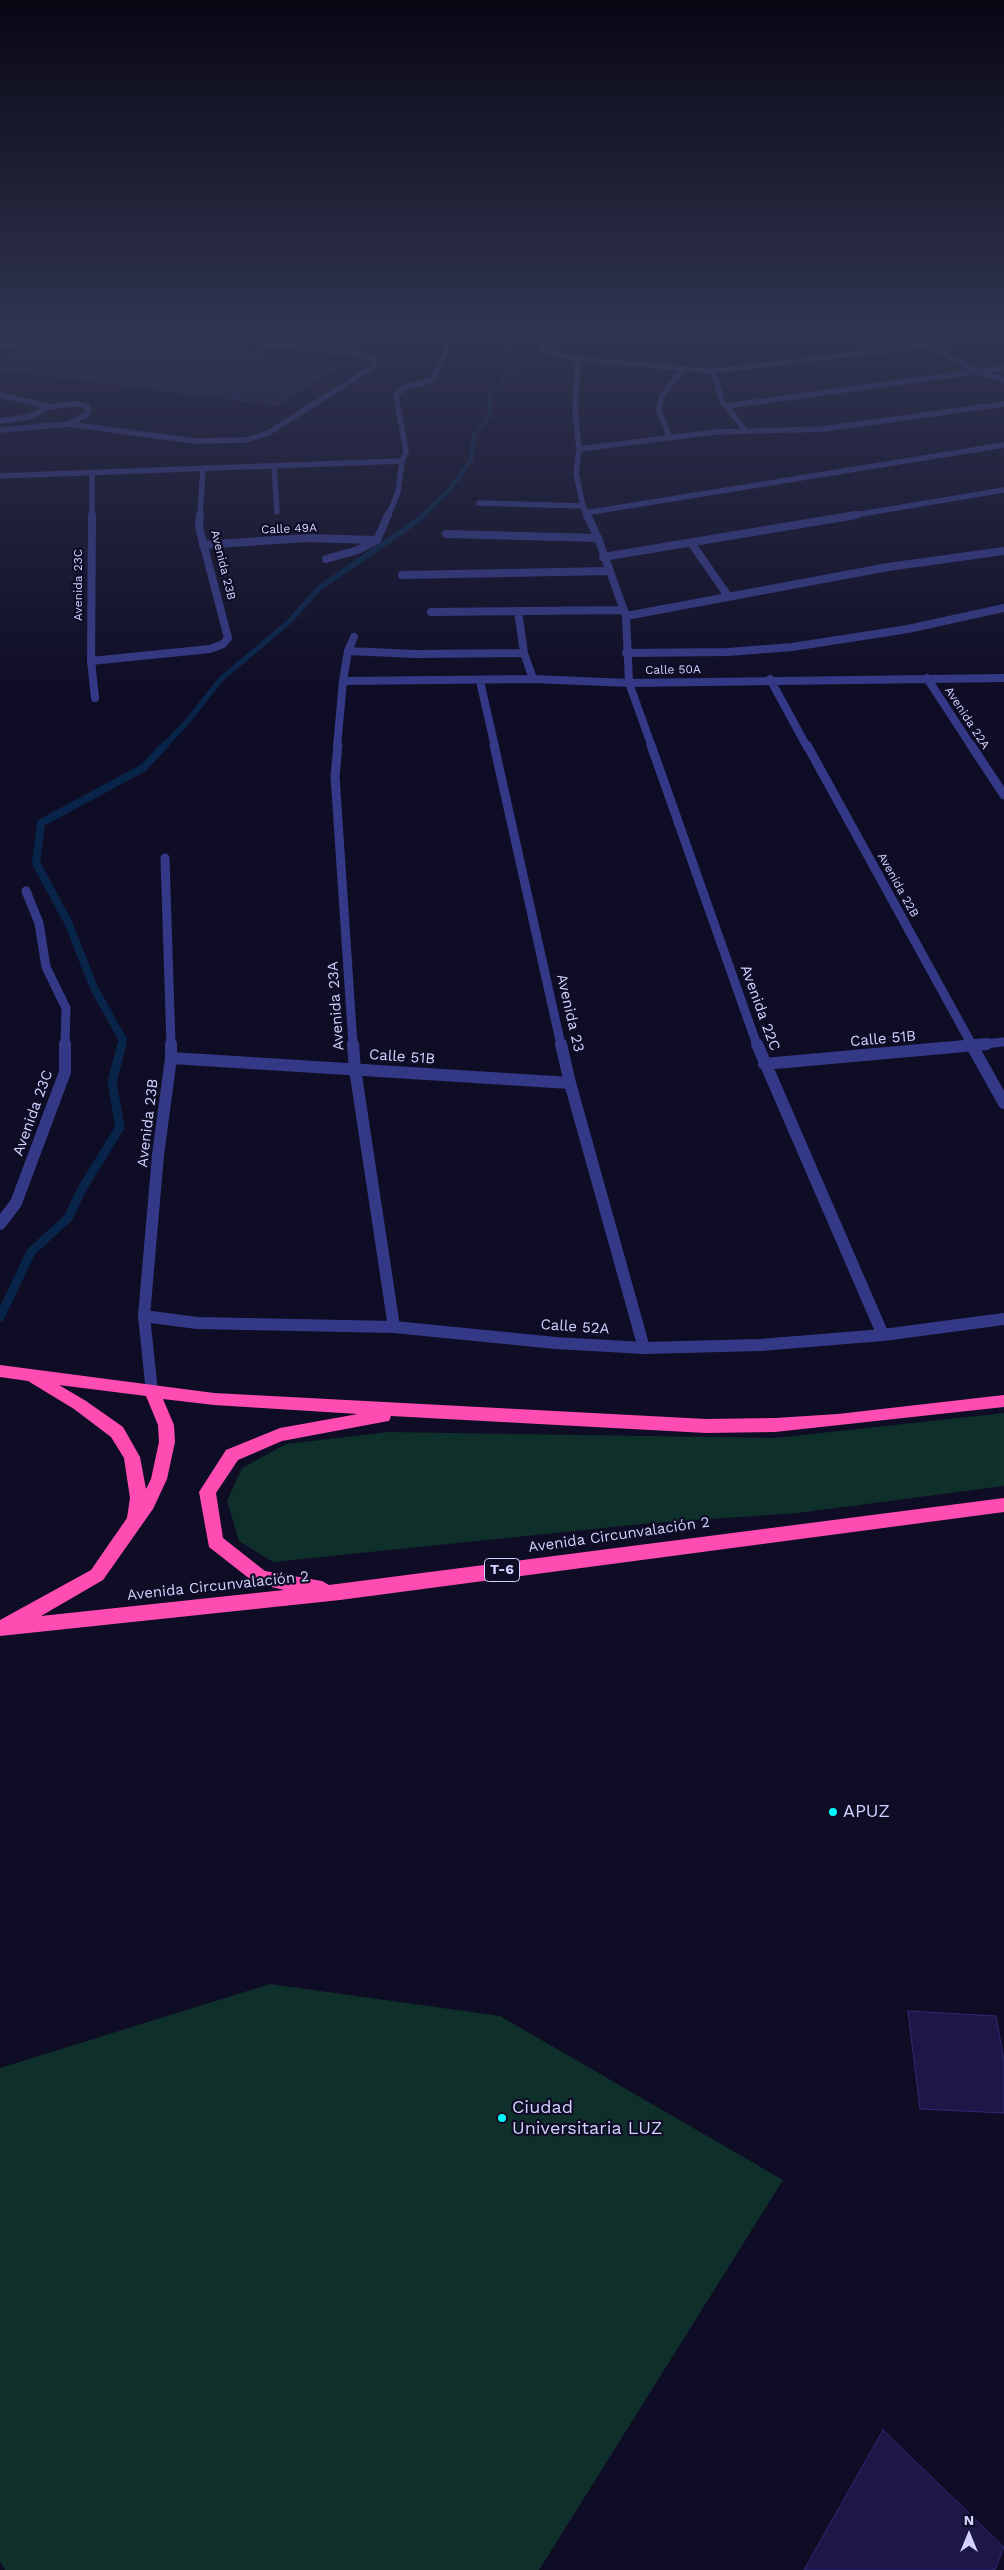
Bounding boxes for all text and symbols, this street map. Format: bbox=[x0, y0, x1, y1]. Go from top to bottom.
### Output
street label: Calle 49A bbox=[261, 521, 317, 537]
street label: Avenida 23B bbox=[207, 529, 239, 601]
street label: Avenida 23C bbox=[71, 549, 85, 621]
street label: Calle 50A bbox=[645, 662, 701, 678]
street label: Avenida 22A bbox=[941, 684, 993, 752]
street label: Avenida 22B bbox=[874, 850, 922, 920]
street label: Avenida 23A bbox=[324, 961, 348, 1051]
street label: Avenida 22C bbox=[736, 963, 784, 1053]
street label: Avenida 23 bbox=[552, 972, 588, 1054]
street label: Calle 51B bbox=[849, 1027, 917, 1051]
street label: Calle 51B bbox=[368, 1046, 436, 1068]
street label: Avenida 23C bbox=[9, 1068, 57, 1158]
street label: Avenida 23B bbox=[134, 1078, 162, 1168]
street label: Calle 52A bbox=[540, 1316, 610, 1338]
street label: Avenida Circunvalación 2 bbox=[527, 1513, 711, 1557]
road number: T-6 bbox=[484, 1558, 520, 1582]
street label: Avenida Circunvalación 2 bbox=[126, 1567, 310, 1605]
place label: APUZ bbox=[843, 1801, 890, 1823]
marker: APUZ bbox=[827, 1806, 839, 1818]
place label: Ciudad Universitaria LUZ bbox=[512, 2097, 662, 2140]
marker: Ciudad Universitaria LUZ bbox=[496, 2112, 508, 2124]
north arrow bbox=[944, 2510, 994, 2560]
text: N bbox=[964, 2512, 974, 2528]

